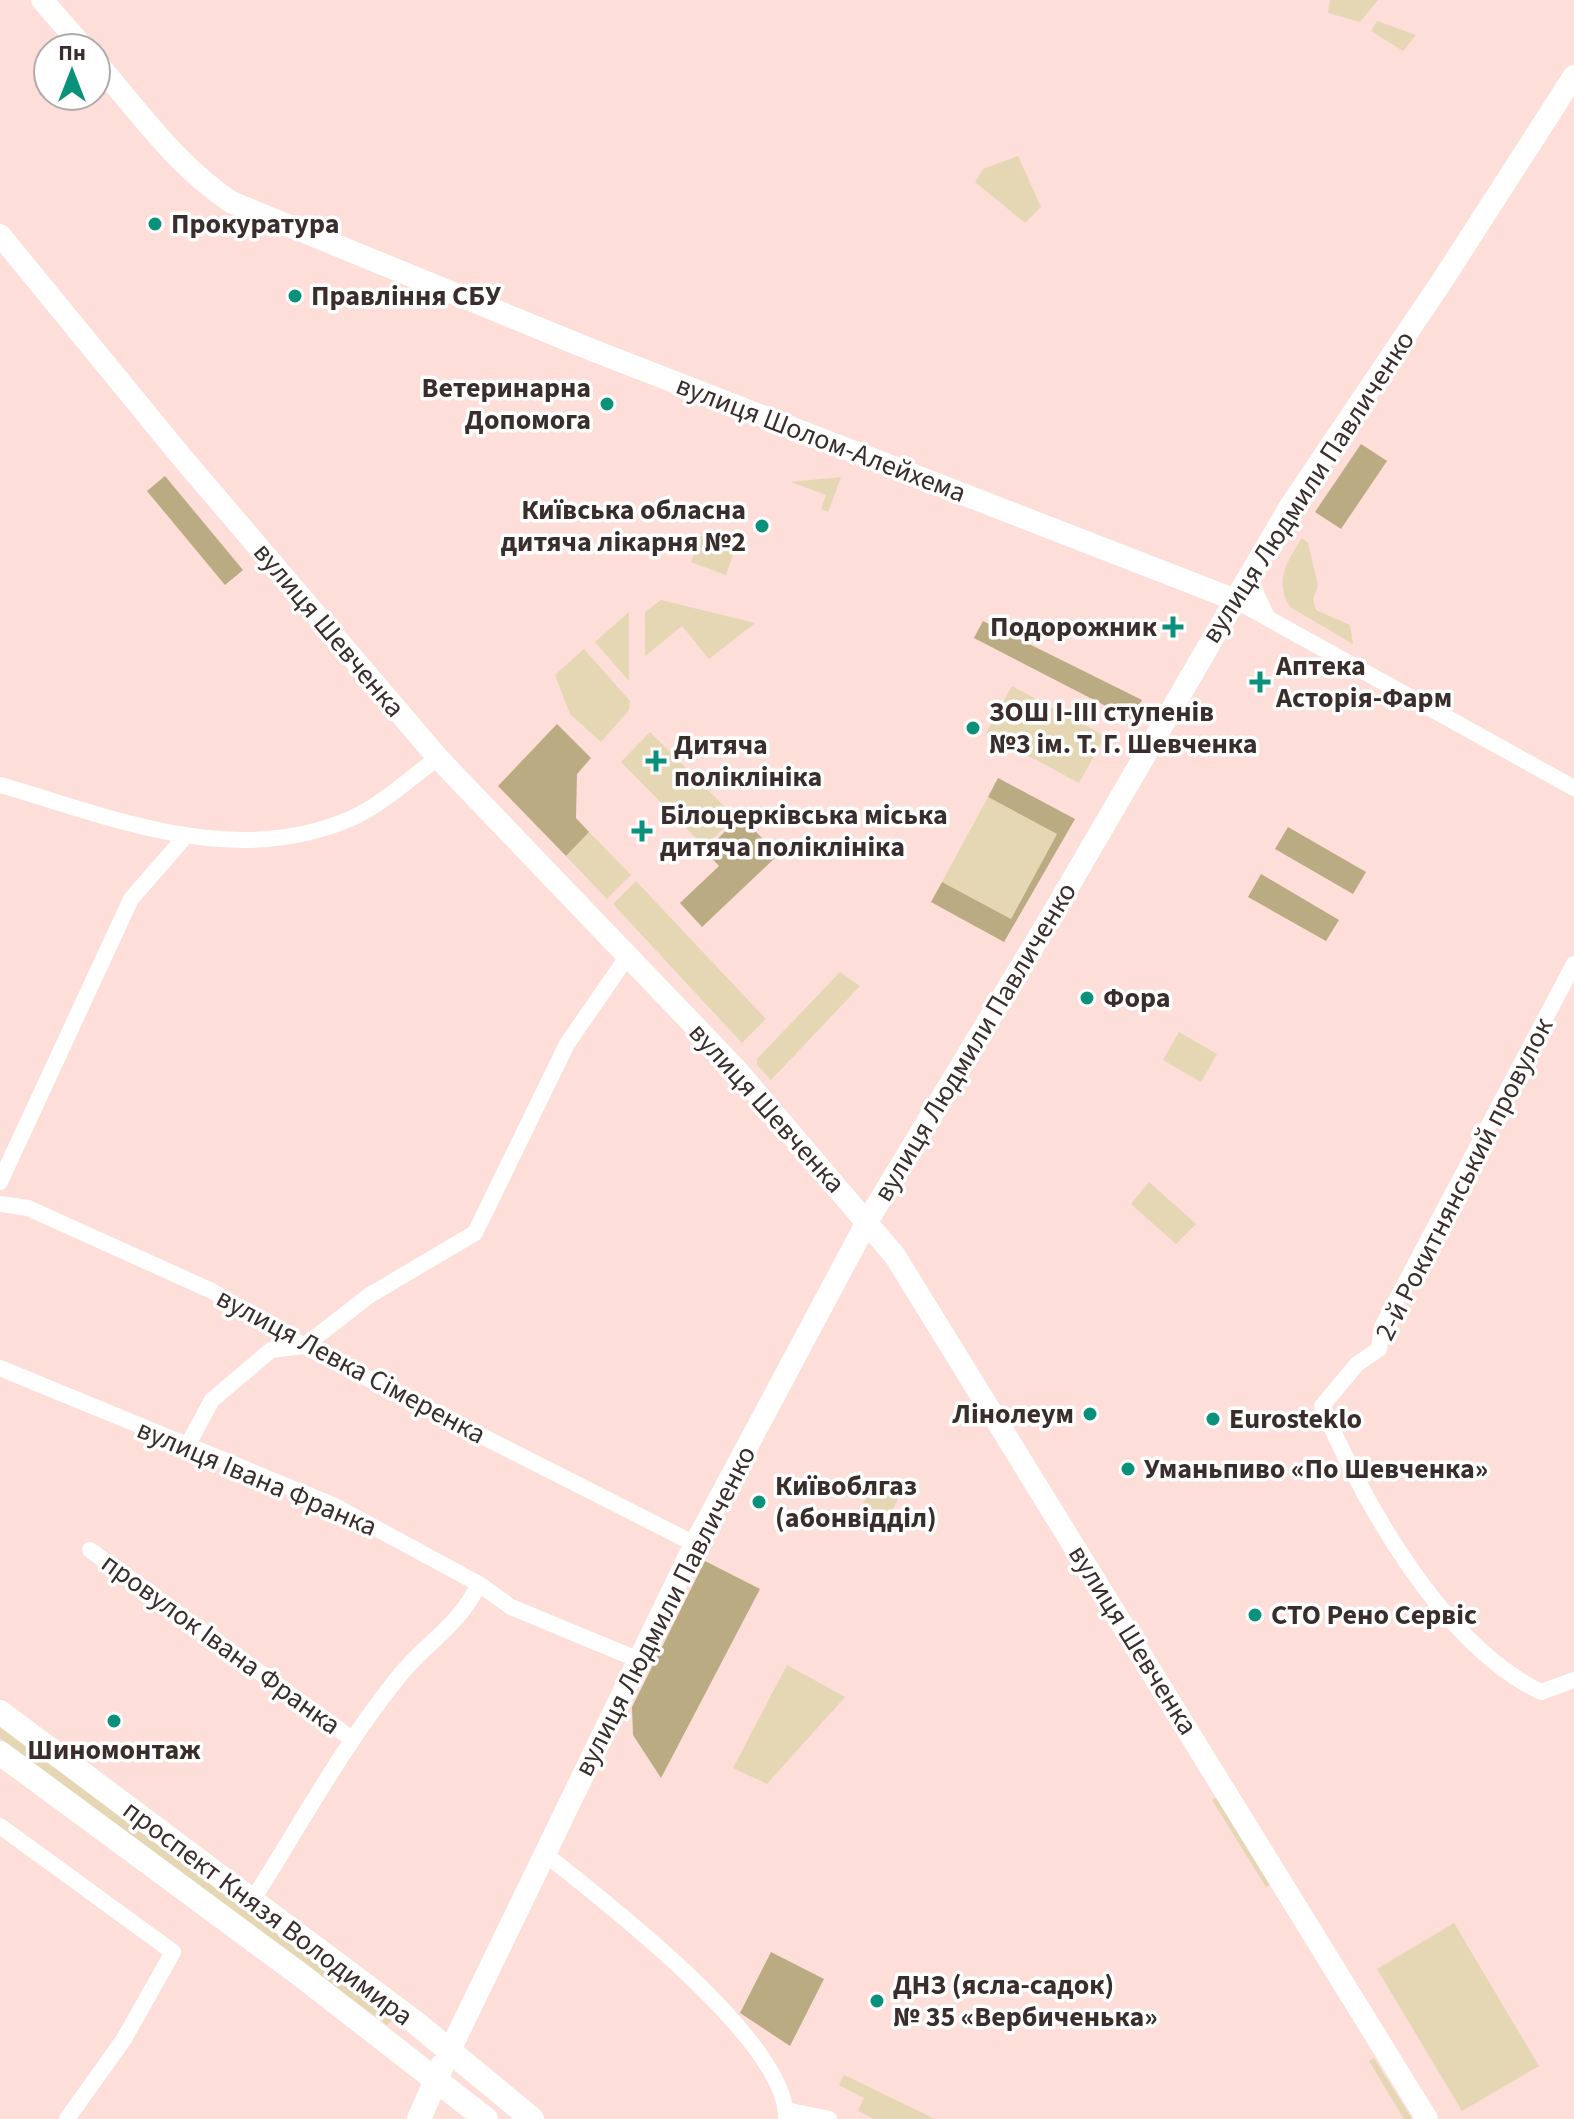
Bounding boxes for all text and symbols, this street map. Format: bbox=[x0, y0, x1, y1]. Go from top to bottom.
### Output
north arrow bbox=[32, 32, 112, 112]
text: Пн bbox=[58, 37, 86, 69]
place label: Прокуратура bbox=[171, 204, 339, 244]
marker: Прокуратура bbox=[146, 215, 164, 233]
place label: Правління СБУ bbox=[311, 276, 501, 316]
marker: Правління СБУ bbox=[286, 287, 304, 305]
street label: вулиця Людмили Павличенко bbox=[1192, 323, 1424, 651]
street label: вулиця Шолом-Алейхема bbox=[670, 365, 972, 513]
place label: Ветеринарна Допомога bbox=[422, 368, 591, 440]
marker: Ветеринарна Допомога bbox=[598, 395, 616, 413]
place label: Київська обласна дитяча лікарня №2 bbox=[501, 490, 746, 562]
marker: Київська обласна дитяча лікарня №2 bbox=[753, 517, 771, 535]
street label: вулиця Шевченка bbox=[244, 534, 414, 726]
place label: Подорожник bbox=[990, 607, 1158, 647]
marker: Подорожник bbox=[1164, 618, 1182, 636]
place label: Аптека Асторія-Фарм bbox=[1275, 646, 1452, 718]
marker: Аптека Асторія-Фарм bbox=[1251, 673, 1269, 691]
place label: ЗОШ І-ІІІ ступенів №3 ім. Т. Г. Шевченка bbox=[989, 692, 1258, 764]
marker: ЗОШ І-ІІІ ступенів №3 ім. Т. Г. Шевченка bbox=[964, 719, 982, 737]
place label: Дитяча поліклініка bbox=[674, 725, 822, 797]
marker: Дитяча поліклініка bbox=[645, 750, 667, 772]
place label: Білоцерківська міська дитяча поліклініка bbox=[660, 795, 948, 867]
marker: Білоцерківська міська дитяча поліклініка bbox=[631, 820, 653, 842]
street label: вулиця Людмили Павличенко bbox=[864, 875, 1086, 1209]
place label: Фора bbox=[1103, 978, 1170, 1018]
marker: Фора bbox=[1078, 989, 1096, 1007]
street label: 2-й Рокитнянський провулок bbox=[1365, 1011, 1563, 1347]
street label: вулиця Шевченка bbox=[679, 1014, 855, 1202]
street label: вулиця Левка Сімеренка bbox=[209, 1278, 493, 1454]
place label: Лінолеум bbox=[952, 1394, 1074, 1434]
place label: Eurosteklo bbox=[1229, 1399, 1362, 1439]
marker: Лінолеум bbox=[1081, 1405, 1099, 1423]
street label: вулиця Івана Франка bbox=[131, 1409, 383, 1547]
marker: Eurosteklo bbox=[1204, 1410, 1222, 1428]
street label: вулиця Людмили Павличенко bbox=[564, 1439, 766, 1783]
place label: Уманьпиво «По Шевченка» bbox=[1144, 1449, 1488, 1489]
marker: Уманьпиво «По Шевченка» bbox=[1119, 1460, 1137, 1478]
place label: Київоблгаз (абонвідділ) bbox=[775, 1466, 937, 1538]
marker: Київоблгаз (абонвідділ) bbox=[750, 1493, 768, 1511]
street label: вулиця Шевченка bbox=[1058, 1537, 1208, 1743]
street label: провулок Івана Франка bbox=[93, 1543, 349, 1745]
place label: СТО Рено Сервіс bbox=[1271, 1595, 1477, 1635]
marker: СТО Рено Сервіс bbox=[1246, 1606, 1264, 1624]
marker: Шиномонтаж bbox=[105, 1712, 123, 1730]
place label: Шиномонтаж bbox=[27, 1730, 201, 1770]
street label: проспект Князя Володимира bbox=[114, 1790, 422, 2036]
place label: ДНЗ (ясла-садок) № 35 «Вербиченька» bbox=[893, 1965, 1158, 2037]
marker: ДНЗ (ясла-садок) № 35 «Вербиченька» bbox=[868, 1992, 886, 2010]

